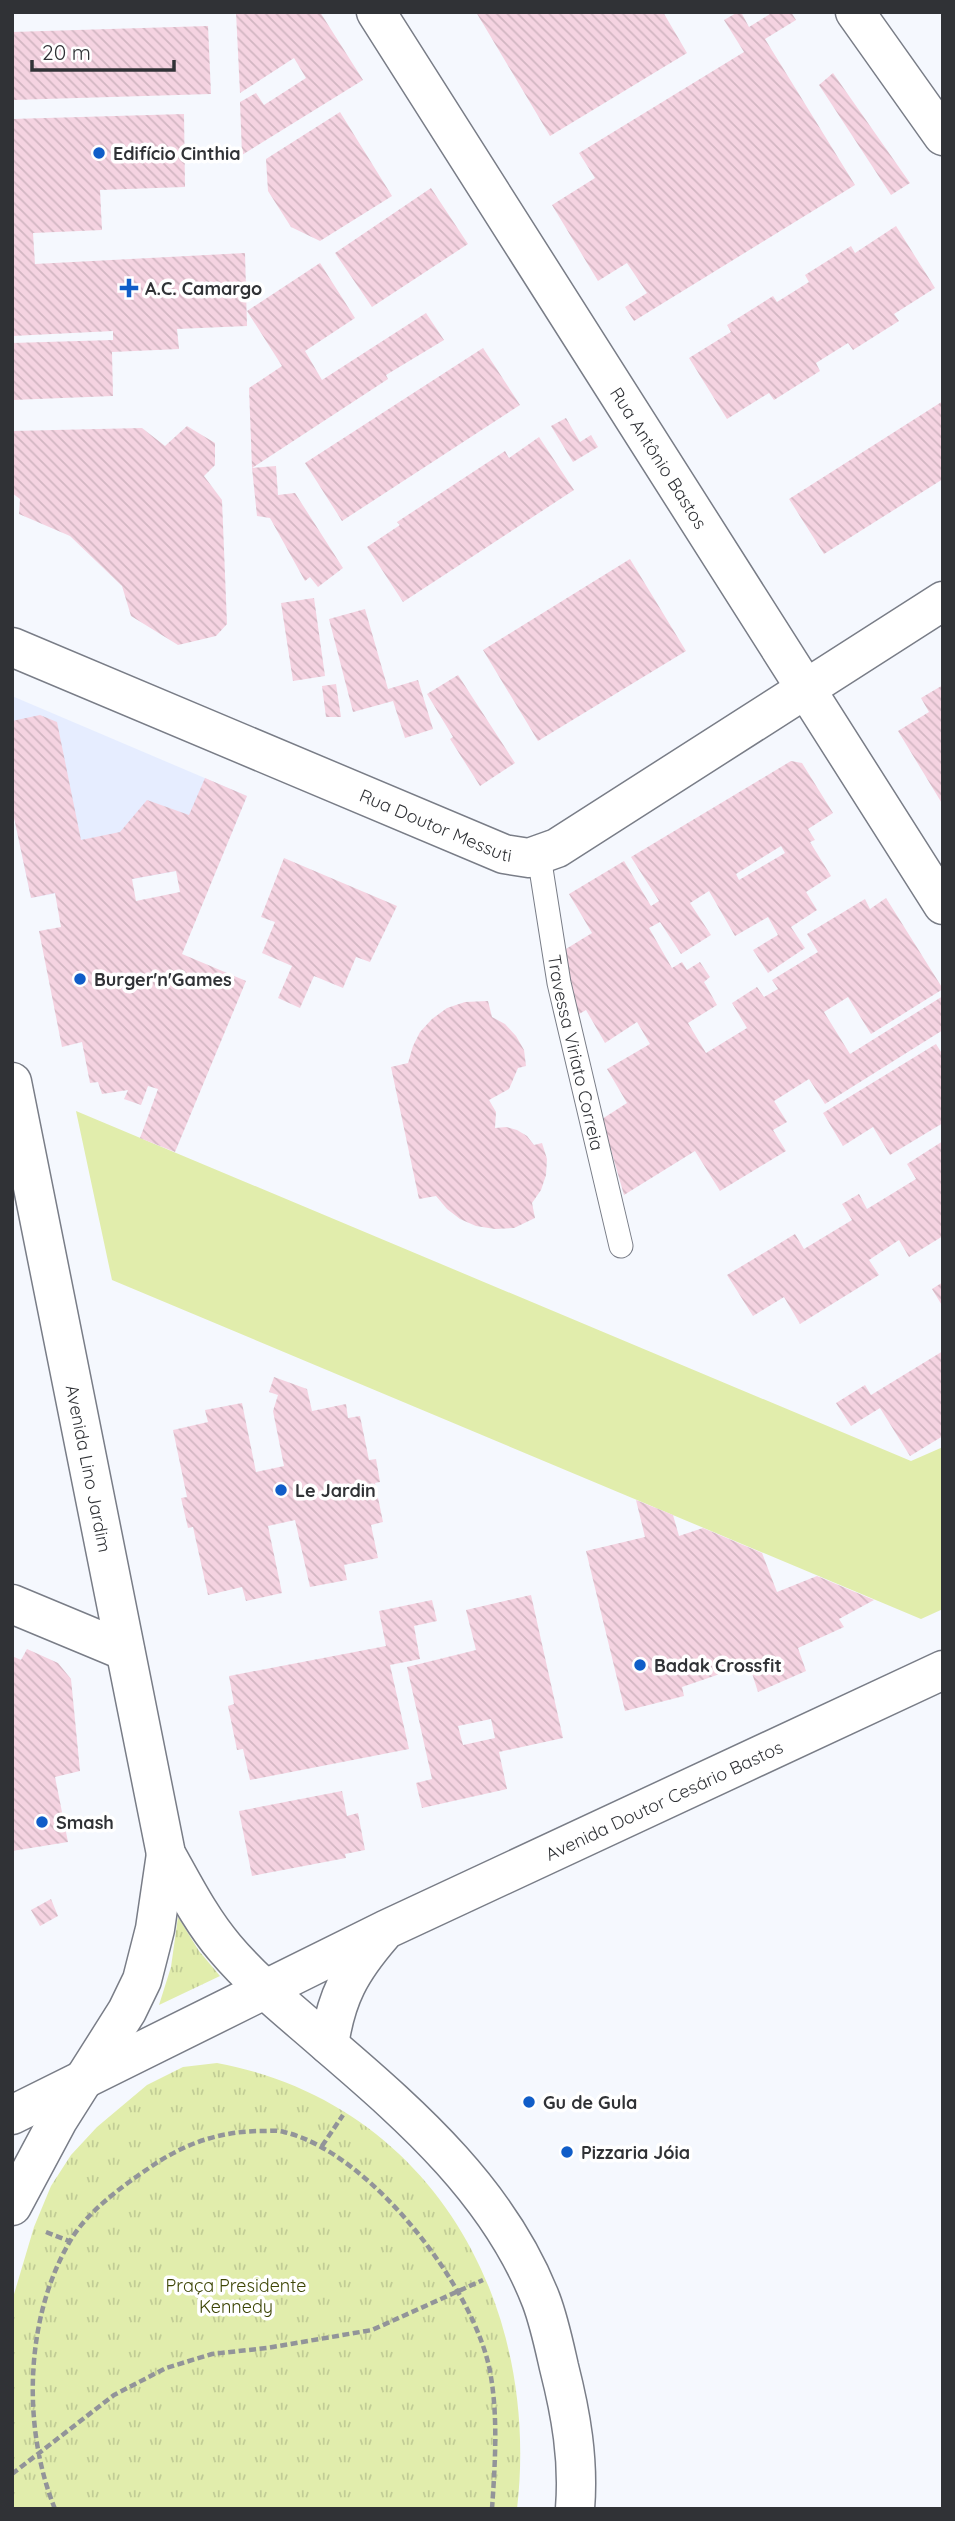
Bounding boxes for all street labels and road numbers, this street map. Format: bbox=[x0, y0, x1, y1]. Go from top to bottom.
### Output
street label: Rua Antônio Bastos bbox=[605, 383, 713, 533]
street label: Rua Doutor Messuti bbox=[356, 783, 514, 867]
street label: Travessa Viriato Correia bbox=[543, 953, 610, 1153]
street label: Avenida Lino Jardim bbox=[61, 1383, 117, 1554]
street label: Avenida Doutor Cesário Bastos bbox=[542, 1735, 786, 1865]

